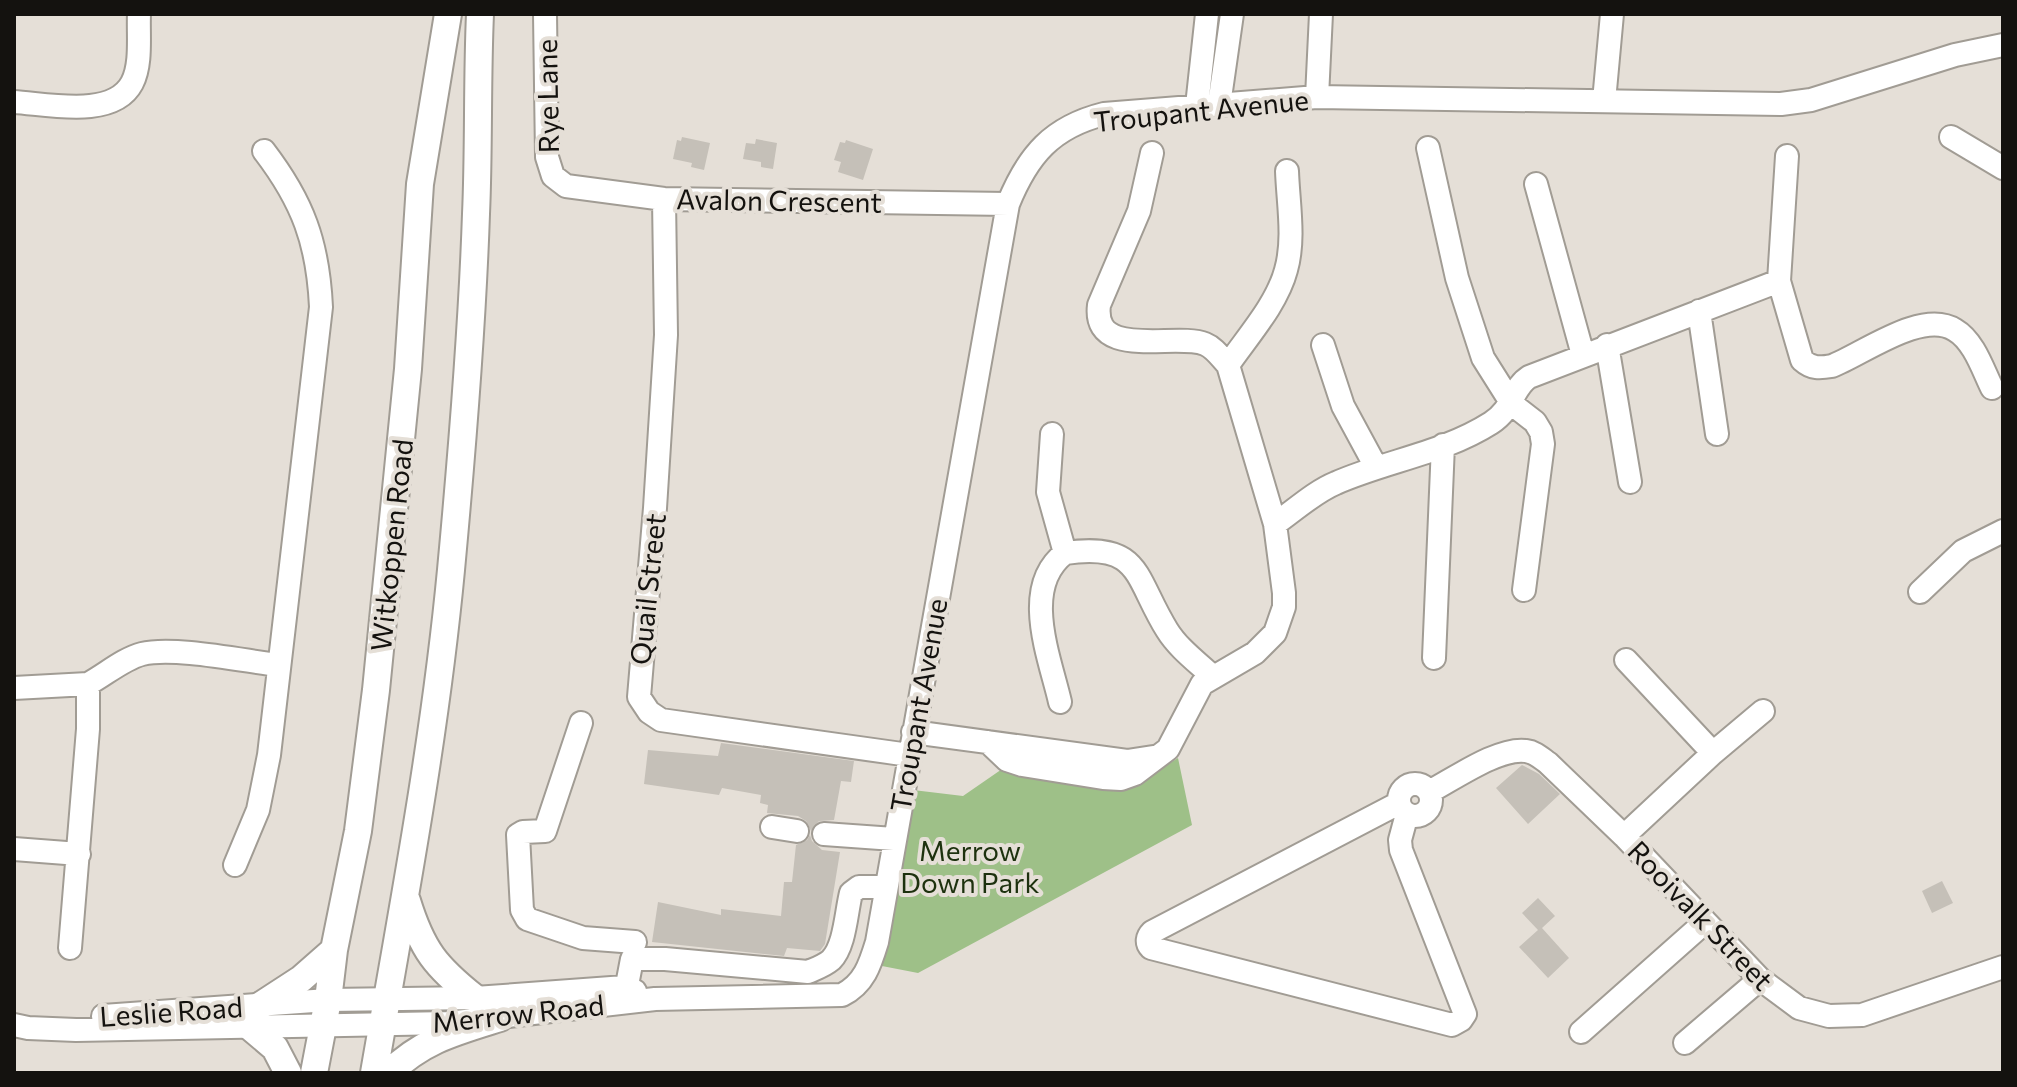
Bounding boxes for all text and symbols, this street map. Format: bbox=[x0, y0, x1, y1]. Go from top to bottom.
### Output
street label: Rye Lane bbox=[529, 39, 565, 153]
street label: Troupant Avenue bbox=[1092, 82, 1310, 138]
street label: Avalon Crescent bbox=[676, 181, 882, 219]
street label: Witkoppen Road bbox=[363, 437, 419, 653]
street label: Quail Street bbox=[622, 512, 672, 666]
street label: Troupant Avenue bbox=[882, 596, 954, 814]
park label: Merrow Down Park bbox=[900, 833, 1040, 899]
street label: Rooivalk Street bbox=[1621, 833, 1781, 997]
street label: Merrow Road bbox=[430, 987, 606, 1039]
street label: Leslie Road bbox=[98, 989, 244, 1033]

